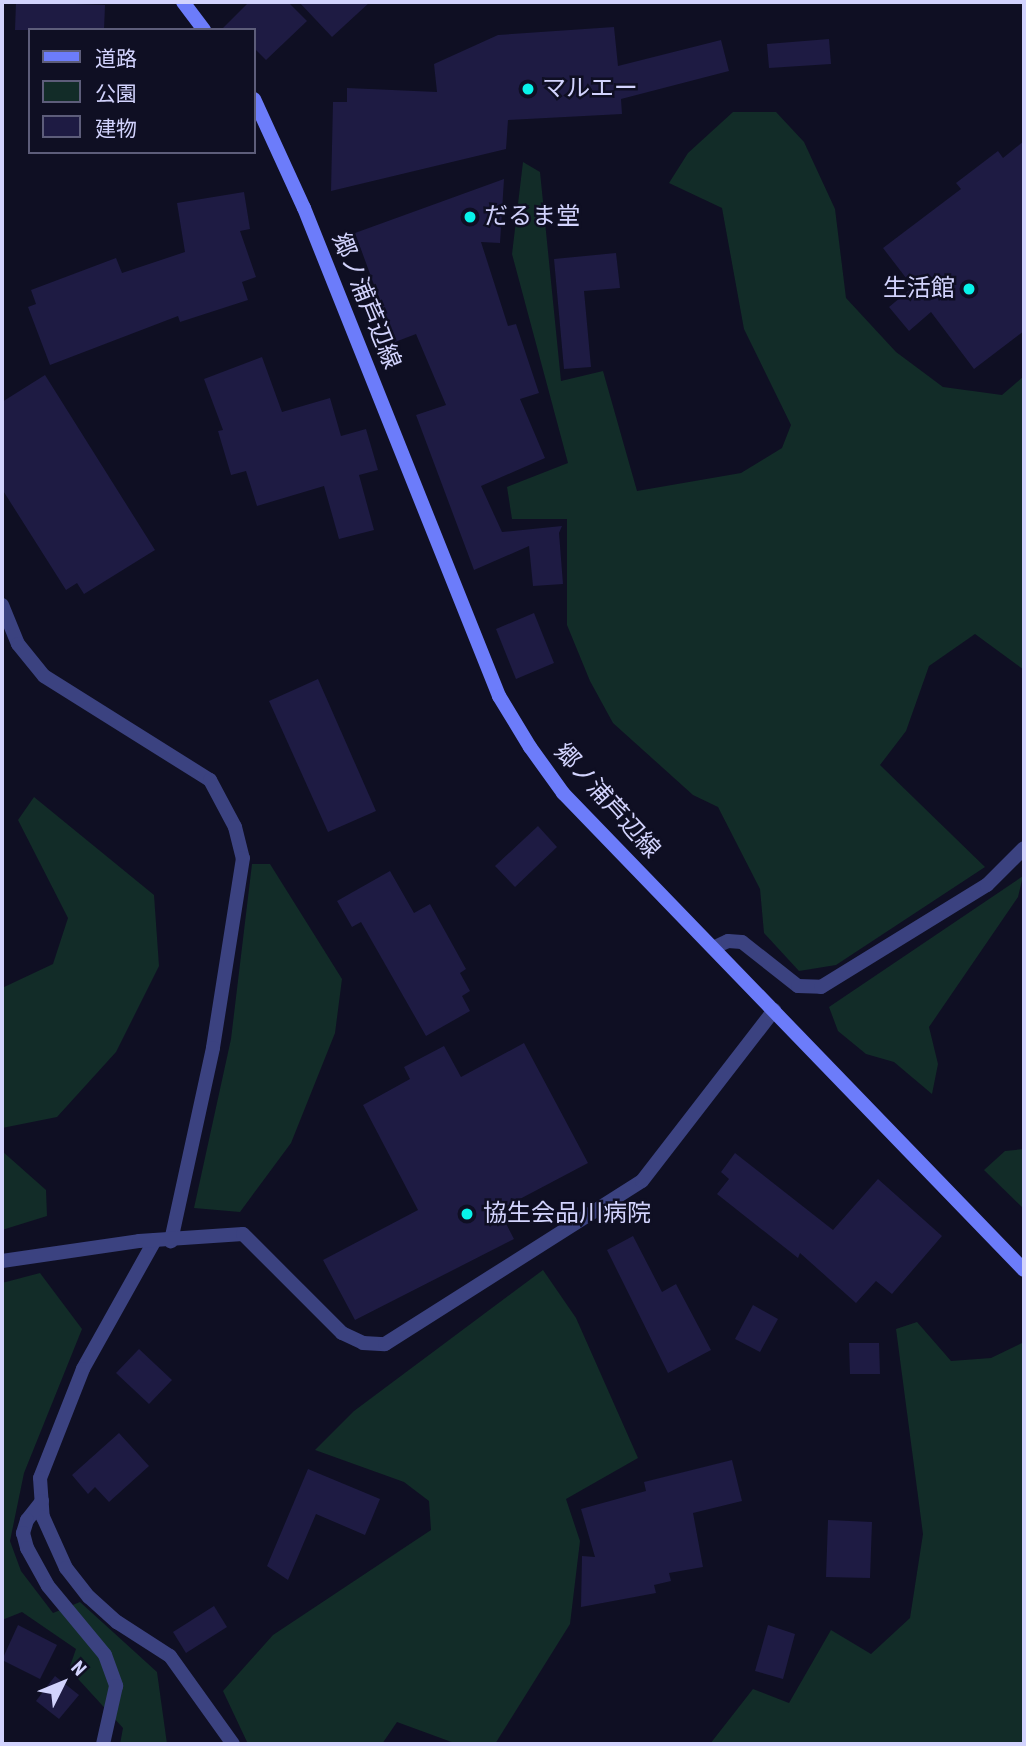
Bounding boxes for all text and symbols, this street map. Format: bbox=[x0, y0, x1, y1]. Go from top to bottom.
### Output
legend bbox=[28, 28, 256, 154]
text: 道路 bbox=[95, 47, 137, 71]
place label: マルエー bbox=[542, 75, 638, 103]
marker: マルエー bbox=[520, 81, 536, 97]
text: 公園 bbox=[95, 82, 137, 106]
text: 建物 bbox=[95, 117, 137, 141]
place label: だるま堂 bbox=[484, 203, 580, 231]
marker: だるま堂 bbox=[462, 209, 478, 225]
street label: 郷ノ浦芦辺線 bbox=[326, 229, 406, 373]
place label: 生活館 bbox=[883, 275, 955, 303]
marker: 生活館 bbox=[961, 281, 977, 297]
street label: 郷ノ浦芦辺線 bbox=[548, 738, 666, 864]
place label: 協生会品川病院 bbox=[483, 1200, 651, 1228]
marker: 協生会品川病院 bbox=[457, 1204, 477, 1224]
north arrow bbox=[28, 1648, 98, 1718]
text: N bbox=[66, 1656, 91, 1680]

